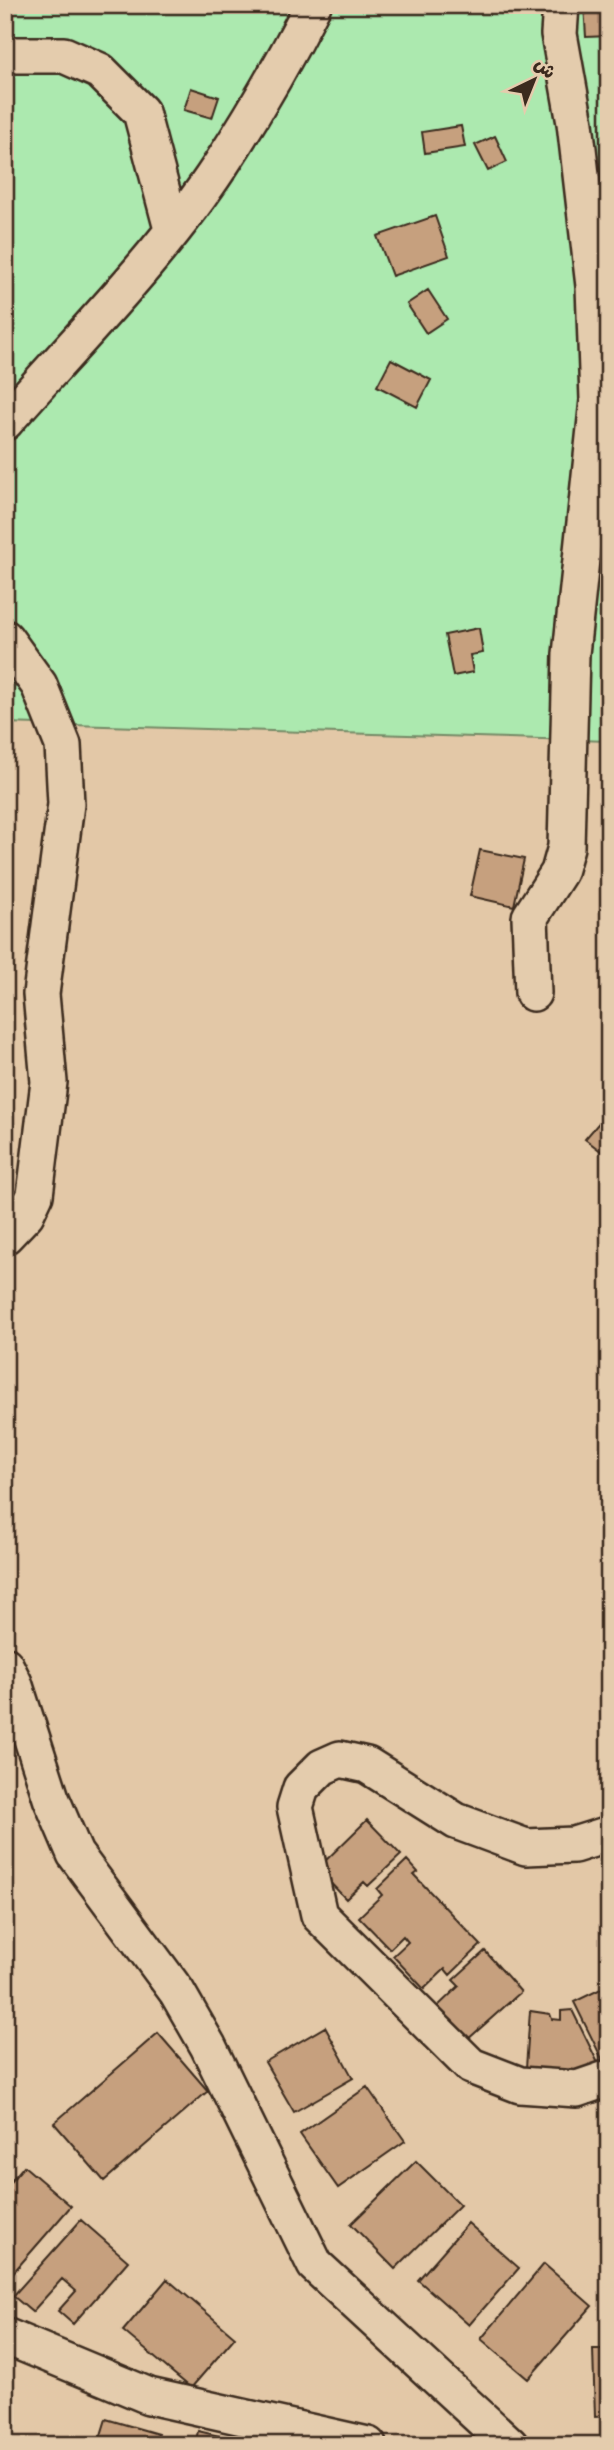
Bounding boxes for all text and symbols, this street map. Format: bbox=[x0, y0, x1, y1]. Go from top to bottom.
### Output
north arrow bbox=[498, 46, 568, 116]
text: ش bbox=[529, 52, 561, 84]

